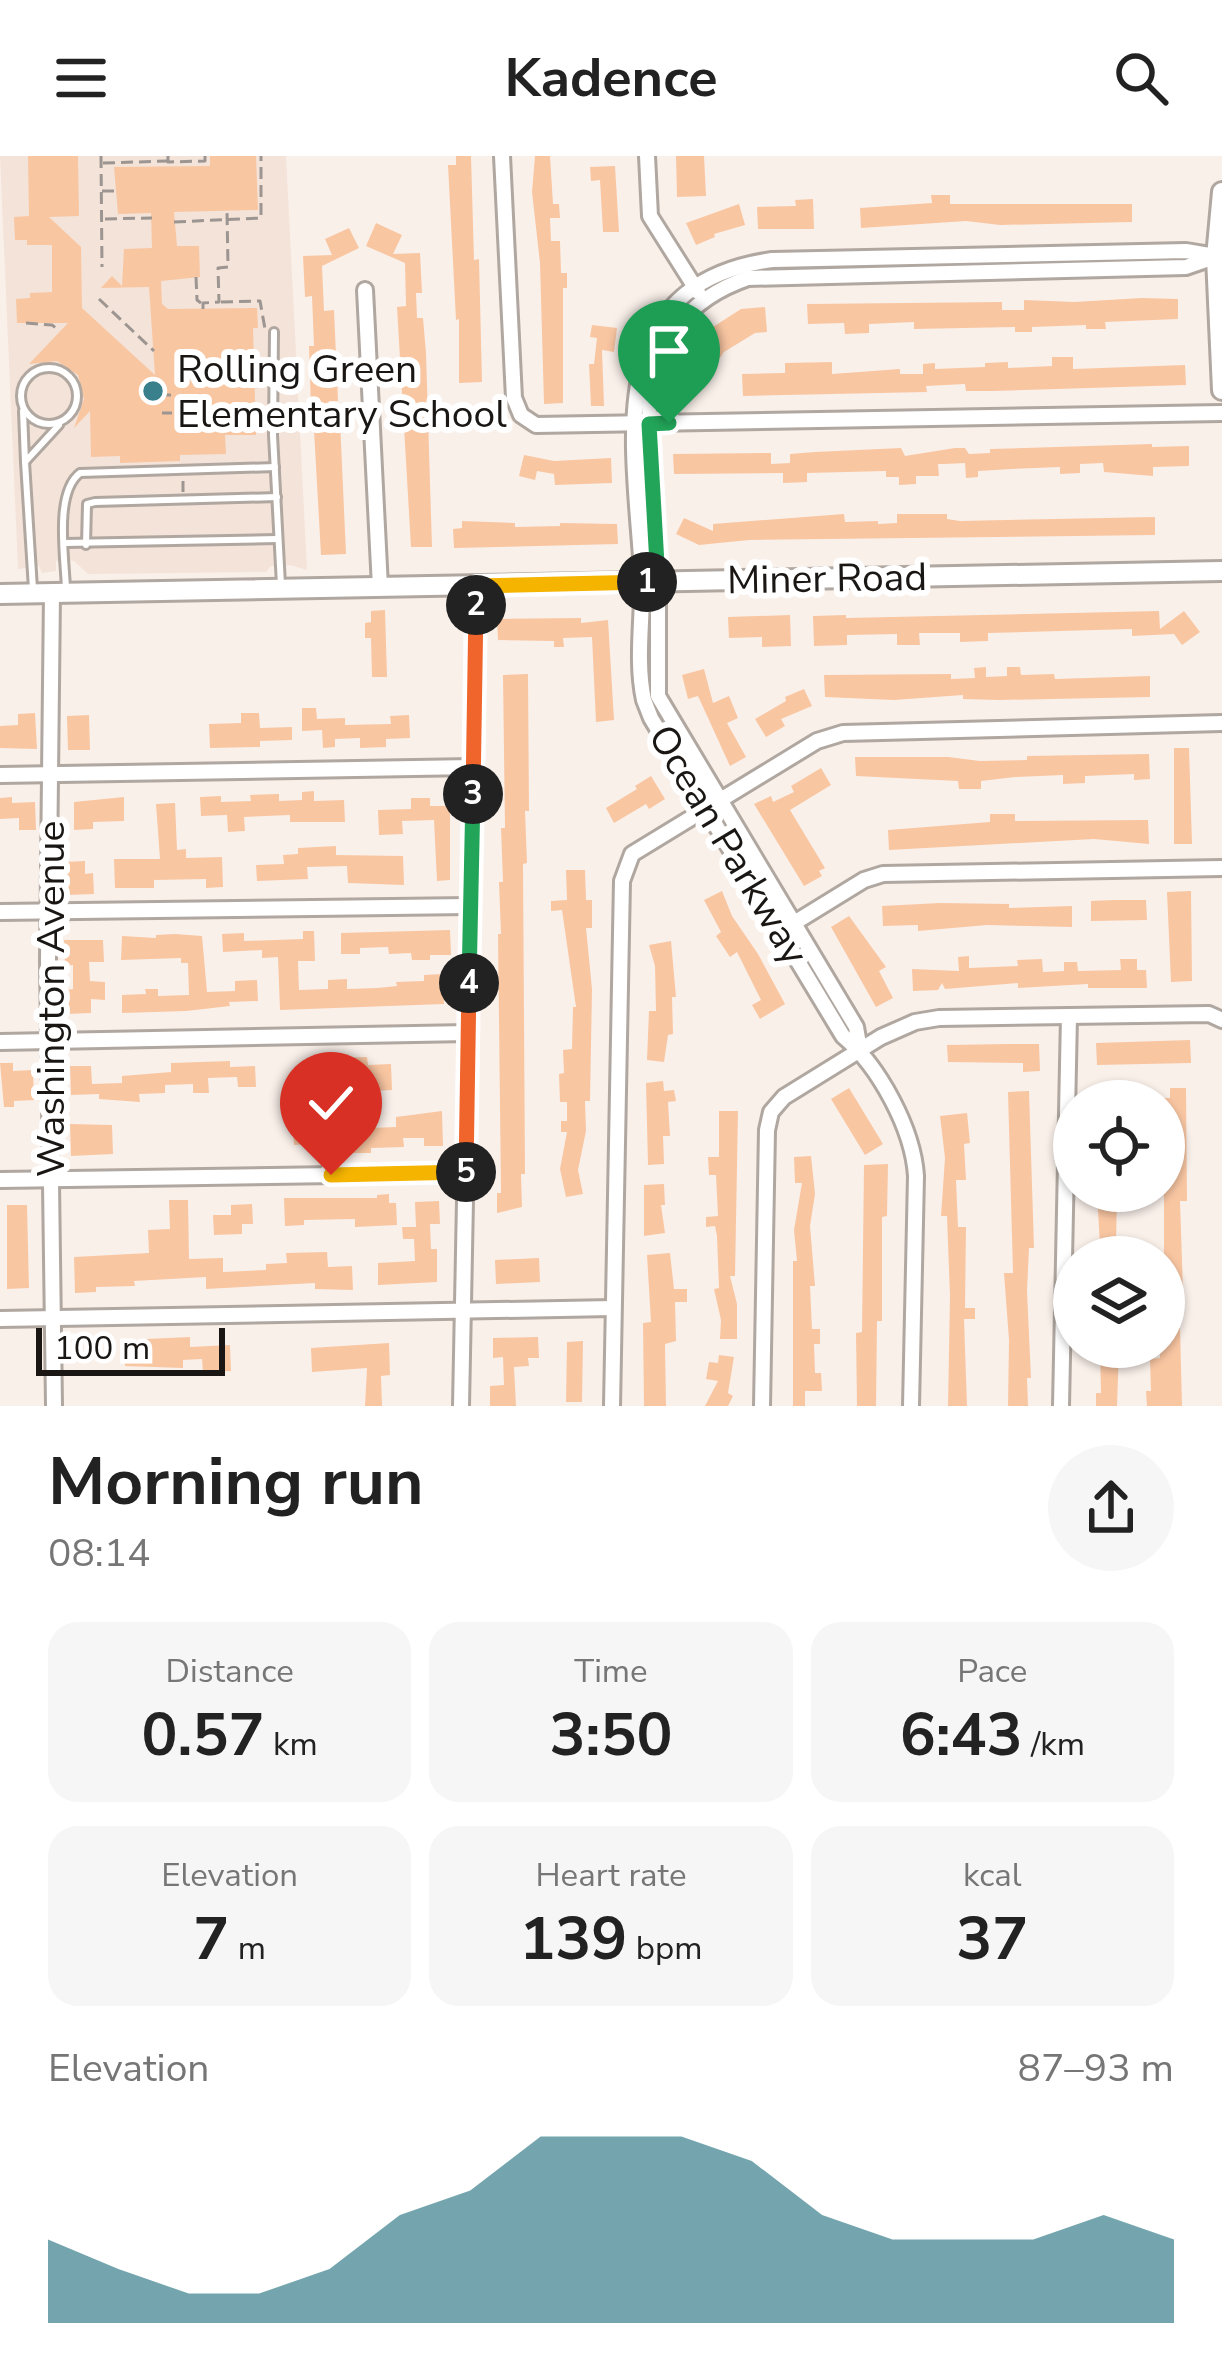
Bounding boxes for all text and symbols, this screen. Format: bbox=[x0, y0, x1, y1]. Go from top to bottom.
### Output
text: Kadence bbox=[505, 41, 717, 115]
icon: menu bbox=[48, 45, 114, 111]
icon: search bbox=[1108, 45, 1174, 111]
pin bbox=[618, 300, 720, 423]
icon: arrive bbox=[636, 318, 702, 384]
place label: Rolling Green Elementary School bbox=[177, 343, 507, 441]
marker: Rolling Green Elementary School bbox=[140, 378, 166, 404]
street label: Miner Road bbox=[727, 551, 927, 607]
pin: 1 bbox=[617, 552, 677, 612]
text: 1 bbox=[637, 559, 657, 604]
pin: 2 bbox=[446, 575, 506, 635]
text: 2 bbox=[466, 582, 486, 627]
street label: Ocean Parkway bbox=[635, 715, 821, 975]
pin: 3 bbox=[443, 764, 503, 824]
text: 3 bbox=[463, 771, 483, 816]
street label: Washington Avenue bbox=[25, 821, 78, 1177]
pin: 4 bbox=[439, 953, 499, 1013]
text: 4 bbox=[459, 960, 479, 1005]
pin bbox=[280, 1052, 382, 1175]
icon: check bbox=[298, 1070, 364, 1136]
map controls bbox=[1053, 1080, 1185, 1368]
button: locate bbox=[1053, 1080, 1185, 1212]
pin: 5 bbox=[436, 1142, 496, 1202]
text: 5 bbox=[456, 1149, 476, 1194]
button: layers bbox=[1053, 1236, 1185, 1368]
scale bar bbox=[36, 1322, 225, 1375]
text: 100 m bbox=[54, 1326, 150, 1371]
text: Morning run bbox=[48, 1437, 424, 1527]
button: share bbox=[1048, 1445, 1174, 1571]
text: 08:14 bbox=[48, 1527, 151, 1580]
text: Distance bbox=[166, 1649, 294, 1694]
text: Time bbox=[574, 1649, 648, 1694]
text: Pace bbox=[957, 1649, 1027, 1694]
text: 0.57 bbox=[142, 1694, 264, 1776]
text: 3:50 bbox=[550, 1694, 672, 1776]
text: 6:43 bbox=[900, 1694, 1023, 1776]
text: km bbox=[264, 1722, 318, 1767]
text: /km bbox=[1023, 1722, 1085, 1767]
text: Elevation bbox=[161, 1853, 298, 1898]
text: Heart rate bbox=[536, 1853, 686, 1898]
text: kcal bbox=[963, 1853, 1022, 1898]
text: 7 bbox=[193, 1898, 229, 1980]
text: 139 bbox=[519, 1898, 627, 1980]
text: 37 bbox=[956, 1898, 1028, 1980]
text: m bbox=[229, 1926, 266, 1971]
text: bpm bbox=[627, 1926, 703, 1971]
text: Elevation bbox=[48, 2042, 209, 2095]
text: 87–93 m bbox=[1017, 2042, 1174, 2095]

